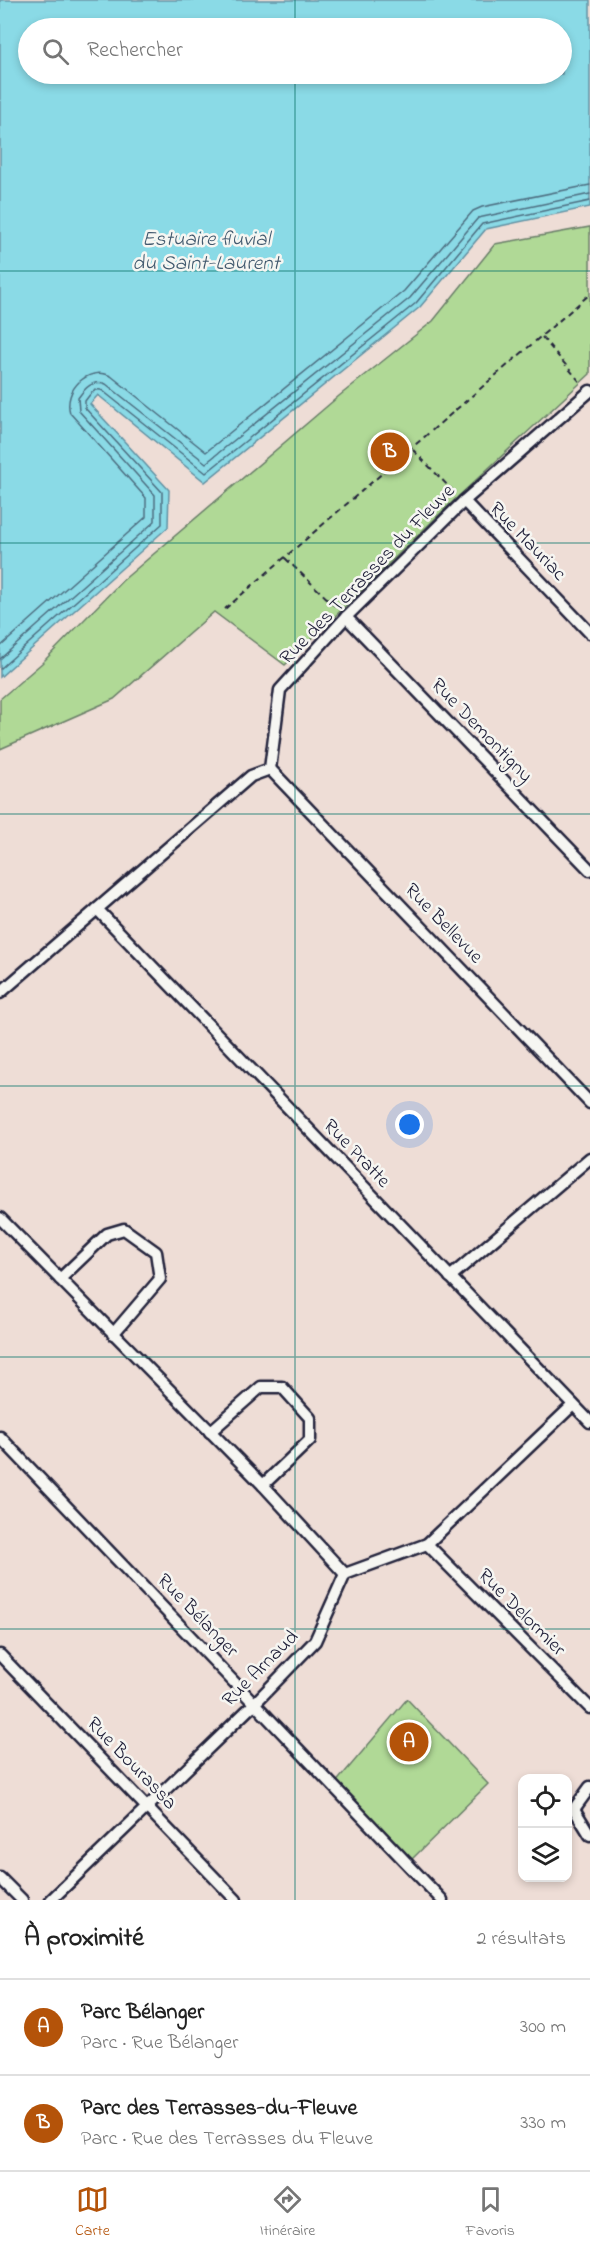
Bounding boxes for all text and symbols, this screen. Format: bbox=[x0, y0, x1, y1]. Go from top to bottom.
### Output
search box bbox=[18, 18, 572, 84]
icon: search bbox=[39, 35, 72, 68]
text: Rechercher bbox=[87, 35, 183, 67]
water label: Estuaire fluvial du Saint-Laurent bbox=[132, 225, 282, 279]
pin: B bbox=[370, 430, 410, 474]
street label: Rue des Terrasses du Fleuve bbox=[274, 478, 462, 672]
street label: Rue Mauriac bbox=[482, 496, 572, 588]
street label: Rue Demontigny bbox=[423, 672, 539, 791]
street label: Rue Bellevue bbox=[397, 877, 489, 971]
your location bbox=[395, 1110, 424, 1139]
street label: Rue Pratte bbox=[316, 1113, 396, 1195]
street label: Rue Delormier bbox=[470, 1562, 572, 1664]
street label: Rue Bélanger bbox=[149, 1567, 245, 1666]
street label: Rue Arnaud bbox=[216, 1624, 306, 1714]
street label: Rue Bourassa bbox=[79, 1711, 183, 1817]
pin: A bbox=[390, 1720, 428, 1764]
map controls bbox=[518, 1774, 572, 1882]
button: locate bbox=[518, 1774, 572, 1828]
button: layers bbox=[518, 1828, 572, 1882]
text: À proximité bbox=[24, 1920, 144, 1958]
text: 2 résultats bbox=[477, 1925, 566, 1954]
text: Parc Bélanger bbox=[81, 1997, 204, 2029]
text: A bbox=[37, 2013, 50, 2042]
text: 300 m bbox=[520, 2013, 566, 2042]
text: Parc · Rue Bélanger bbox=[81, 2029, 239, 2058]
text: Parc des Terrasses-du-Fleuve bbox=[81, 2093, 357, 2125]
text: B bbox=[37, 2109, 50, 2138]
text: 330 m bbox=[520, 2109, 566, 2138]
text: Parc · Rue des Terrasses du Fleuve bbox=[81, 2125, 373, 2154]
tab: Carte bbox=[75, 2183, 110, 2243]
tab: Itinéraire bbox=[260, 2183, 316, 2243]
tab: Favoris bbox=[466, 2183, 515, 2243]

